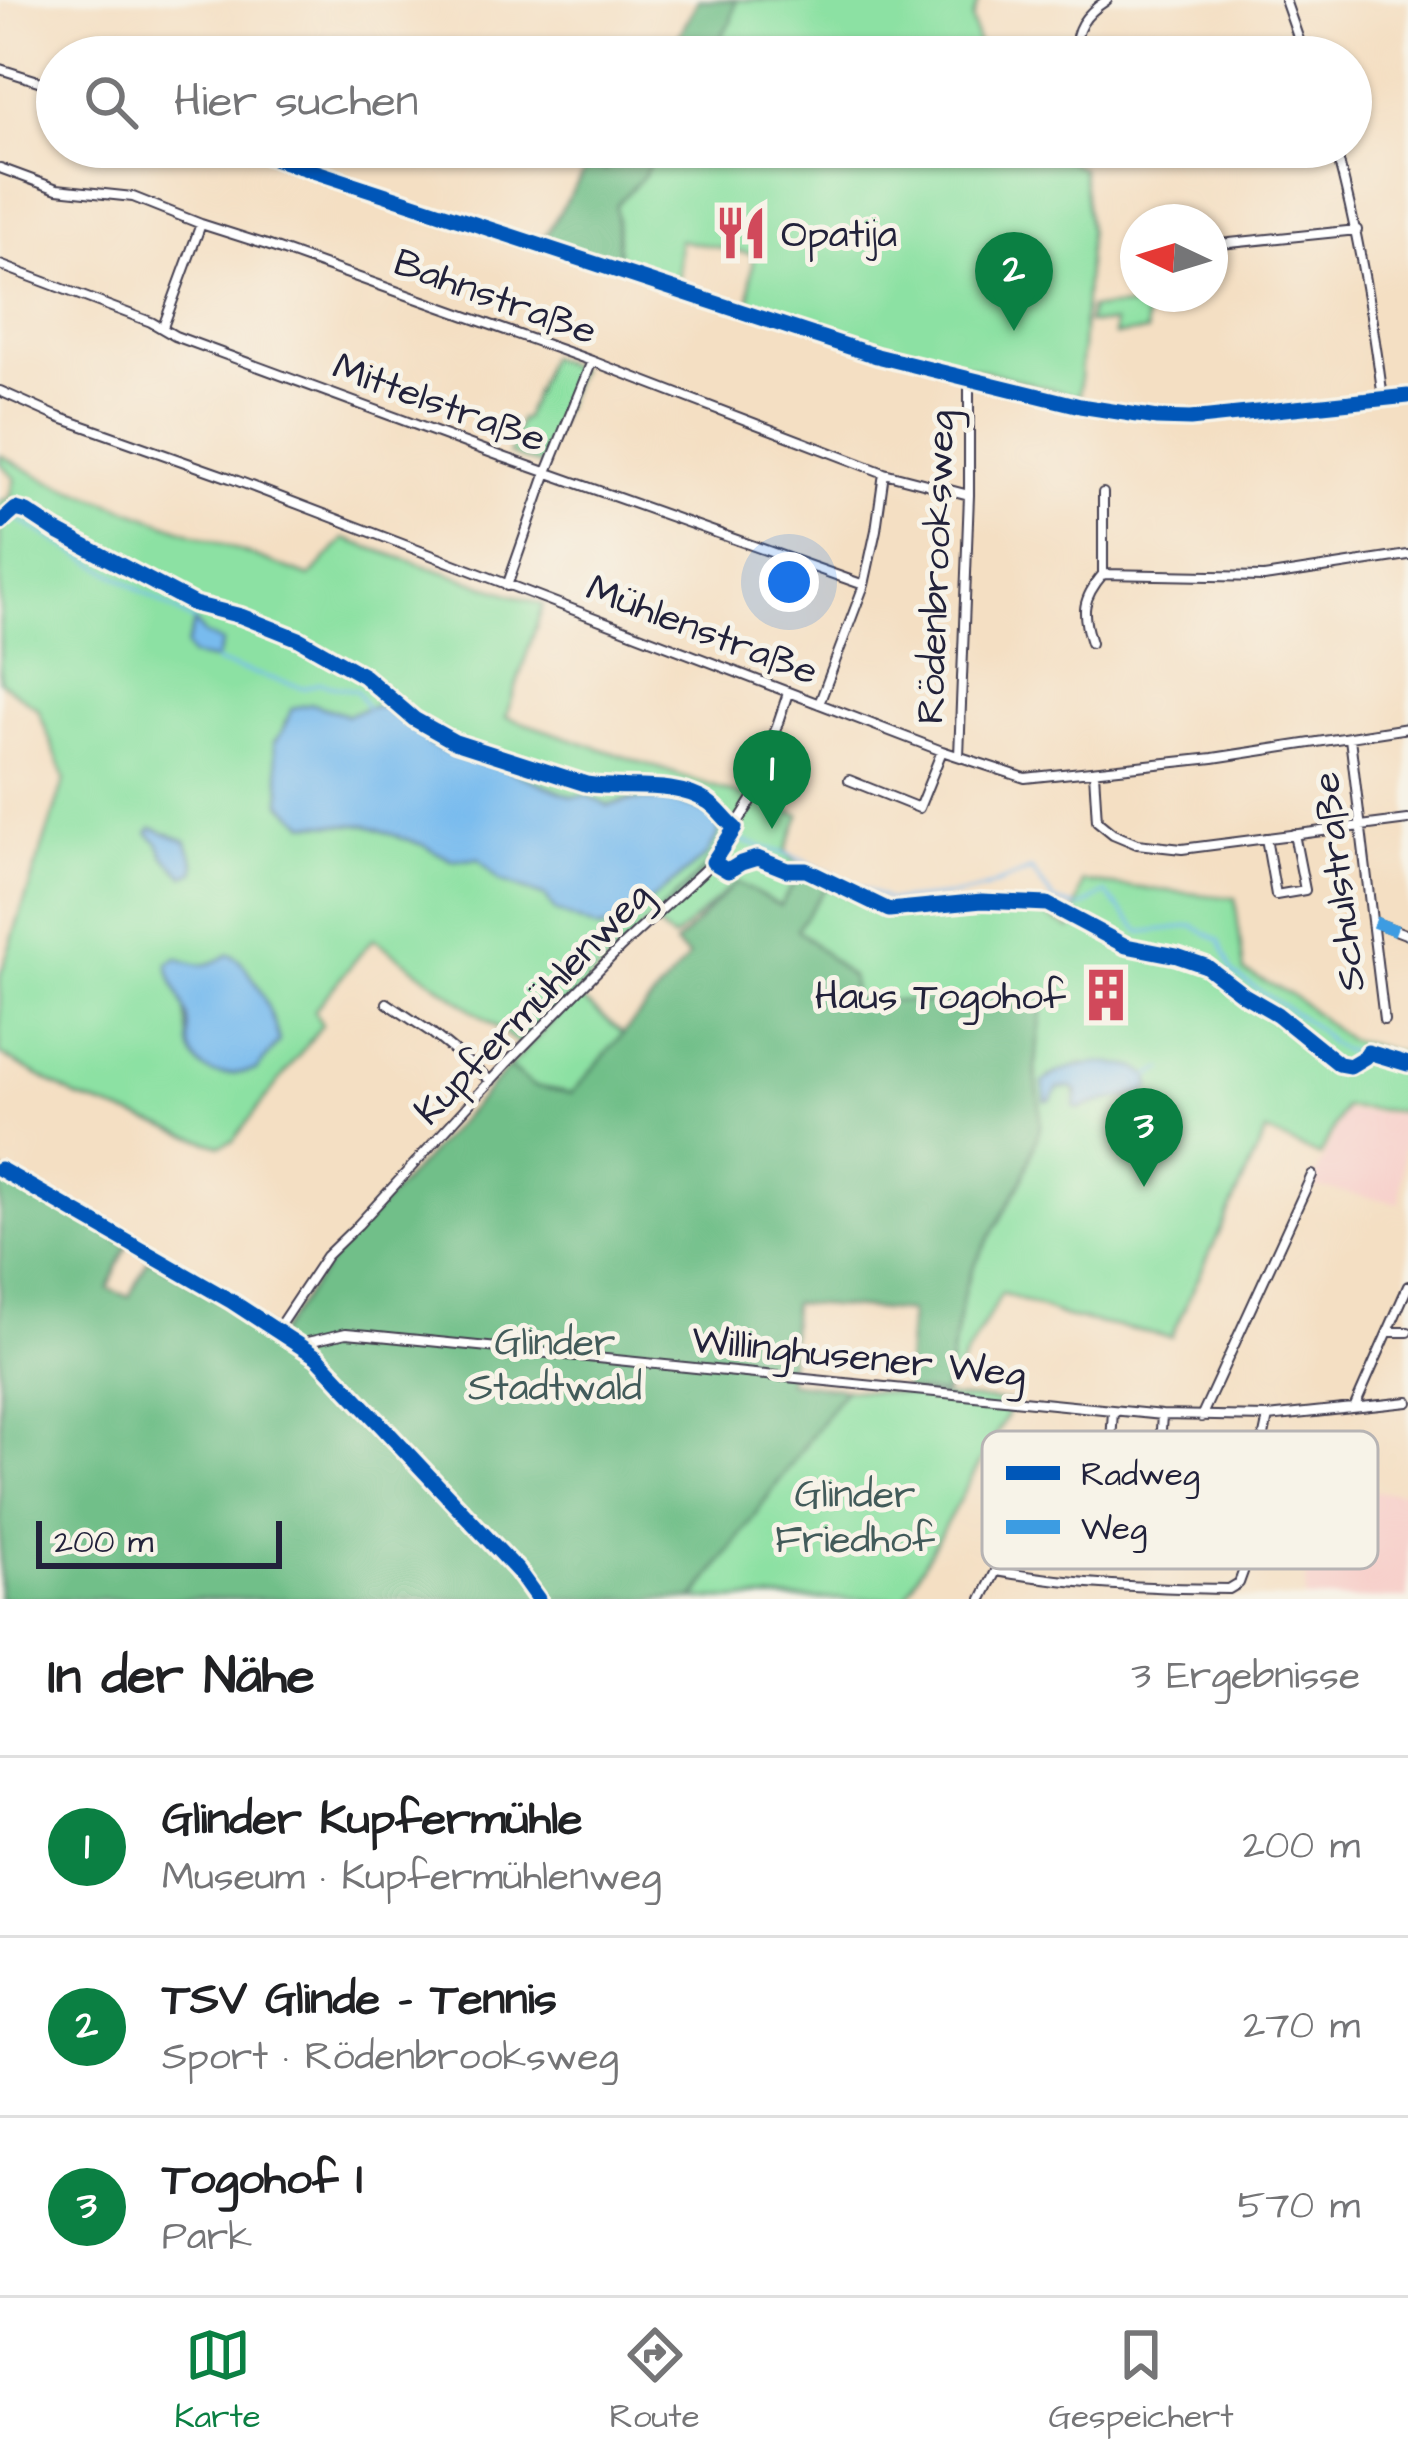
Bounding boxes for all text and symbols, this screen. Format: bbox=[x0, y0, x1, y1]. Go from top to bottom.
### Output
search box bbox=[36, 36, 1372, 168]
icon: search bbox=[78, 69, 144, 135]
text: Hier suchen bbox=[174, 71, 418, 133]
restaurant icon: Opatija bbox=[712, 204, 770, 262]
north arrow bbox=[1120, 204, 1228, 312]
place label: Opatija bbox=[781, 209, 897, 263]
pin: 2 bbox=[975, 232, 1053, 331]
street label: Bahnstraße bbox=[386, 236, 604, 359]
street label: Mittelstraße bbox=[325, 340, 553, 467]
street label: Rödenbrooksweg bbox=[905, 409, 969, 725]
your location bbox=[759, 552, 819, 612]
street label: Mühlenstraße bbox=[579, 562, 825, 700]
pin: 1 bbox=[733, 730, 811, 829]
street label: Schulstraße bbox=[1300, 769, 1380, 994]
street label: Kupfermühlenweg bbox=[403, 870, 664, 1138]
building icon: Haus Togohof bbox=[1077, 966, 1135, 1024]
place label: Haus Togohof bbox=[815, 971, 1067, 1025]
pin: 3 bbox=[1105, 1088, 1183, 1187]
street label: Willinghusener Weg bbox=[689, 1314, 1028, 1402]
park label: Glinder Stadtwald bbox=[468, 1317, 642, 1416]
legend bbox=[982, 1431, 1378, 1569]
text: Radweg bbox=[1081, 1452, 1200, 1500]
park label: Glinder Friedhof bbox=[775, 1469, 936, 1568]
text: Weg bbox=[1081, 1506, 1147, 1554]
scale bar bbox=[36, 1515, 282, 1568]
text: 200 m bbox=[54, 1519, 153, 1565]
text: In der Nähe bbox=[48, 1642, 315, 1713]
text: 3 Ergebnisse bbox=[1131, 1650, 1360, 1704]
text: Glinder Kupfermühle bbox=[162, 1789, 582, 1851]
text: 1 bbox=[85, 1820, 90, 1874]
text: 200 m bbox=[1243, 1820, 1360, 1874]
text: Museum · Kupfermühlenweg bbox=[162, 1851, 661, 1905]
text: TSV Glinde - Tennis bbox=[162, 1969, 557, 2031]
text: 2 bbox=[76, 2000, 98, 2054]
text: 270 m bbox=[1243, 2000, 1360, 2054]
text: Sport · Rödenbrooksweg bbox=[162, 2031, 619, 2085]
text: Togohof I bbox=[162, 2149, 363, 2211]
text: 3 bbox=[77, 2180, 97, 2234]
text: 570 m bbox=[1238, 2180, 1360, 2234]
text: Park bbox=[162, 2211, 252, 2265]
tab: Karte bbox=[174, 2322, 261, 2440]
tab: Route bbox=[610, 2322, 700, 2440]
tab: Gespeichert bbox=[1048, 2322, 1234, 2440]

